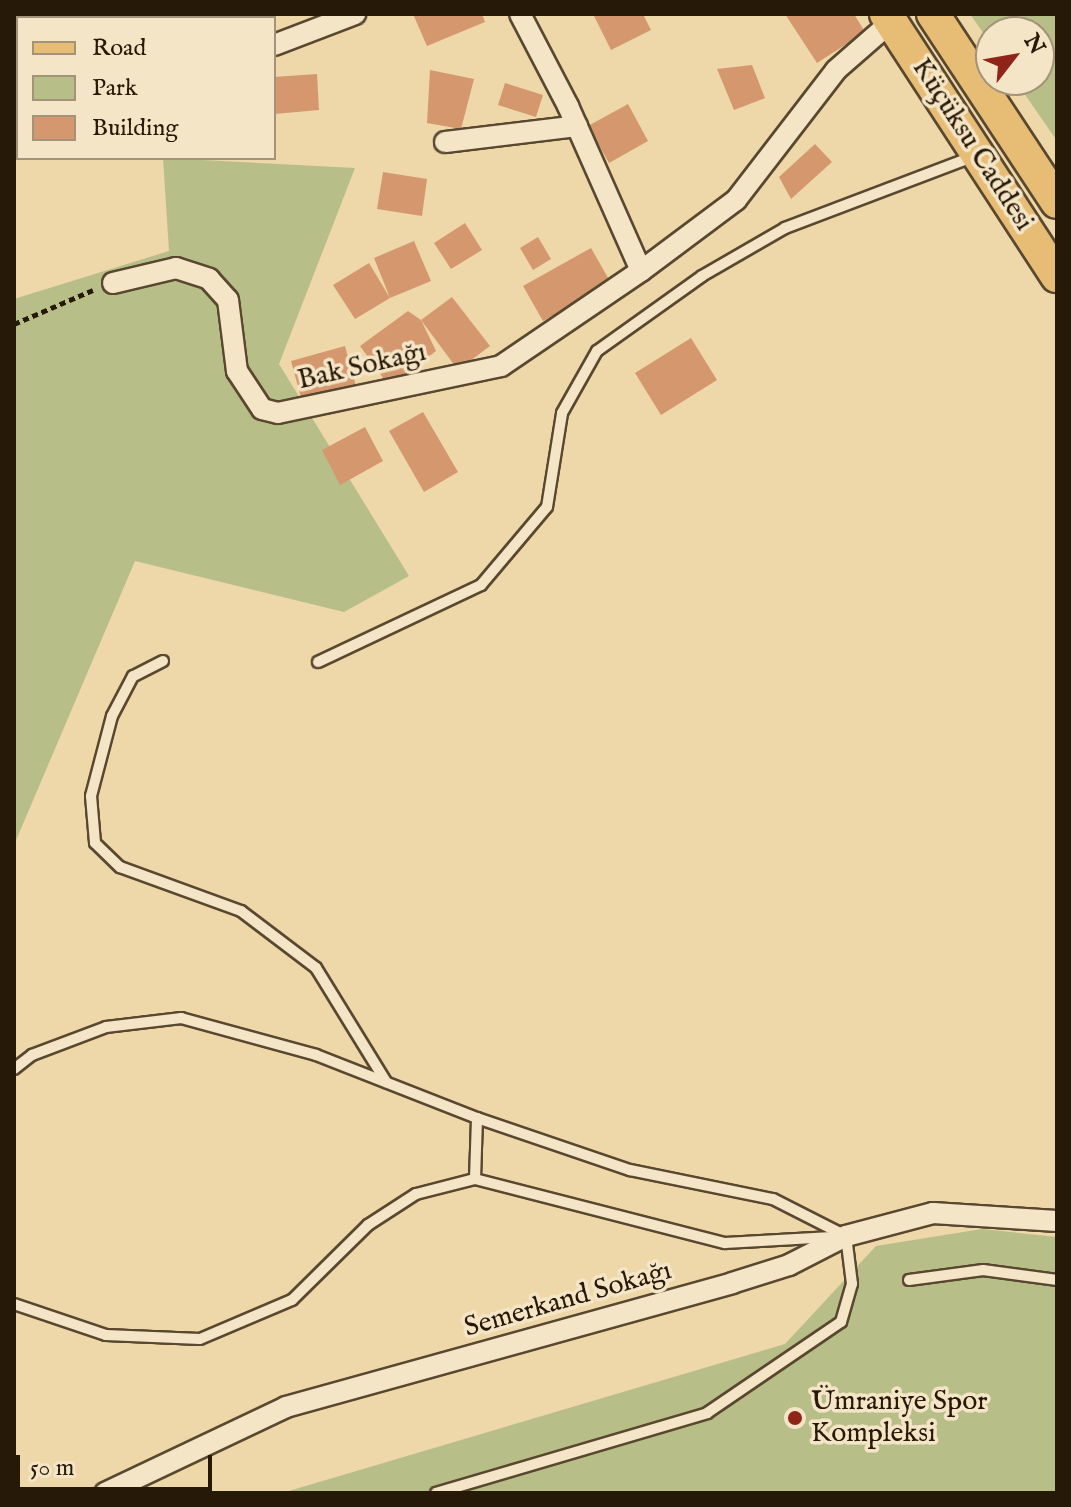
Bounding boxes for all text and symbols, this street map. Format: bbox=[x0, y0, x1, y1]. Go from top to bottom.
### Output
legend bbox=[16, 16, 276, 160]
north arrow bbox=[975, 16, 1055, 96]
text: N bbox=[1017, 29, 1051, 60]
text: Road bbox=[92, 33, 146, 64]
street label: Küçüksu Caddesi bbox=[904, 52, 1040, 238]
text: Park bbox=[92, 73, 138, 104]
text: Building bbox=[92, 113, 178, 144]
street label: Bak Sokağı bbox=[294, 336, 430, 398]
street label: Semerkand Sokağı bbox=[461, 1254, 675, 1346]
place label: Ümraniye Spor Kompleksi bbox=[811, 1385, 988, 1451]
marker: Ümraniye Spor Kompleksi bbox=[786, 1409, 804, 1427]
scale bar bbox=[20, 1439, 216, 1489]
text: 50 m bbox=[30, 1453, 74, 1484]

